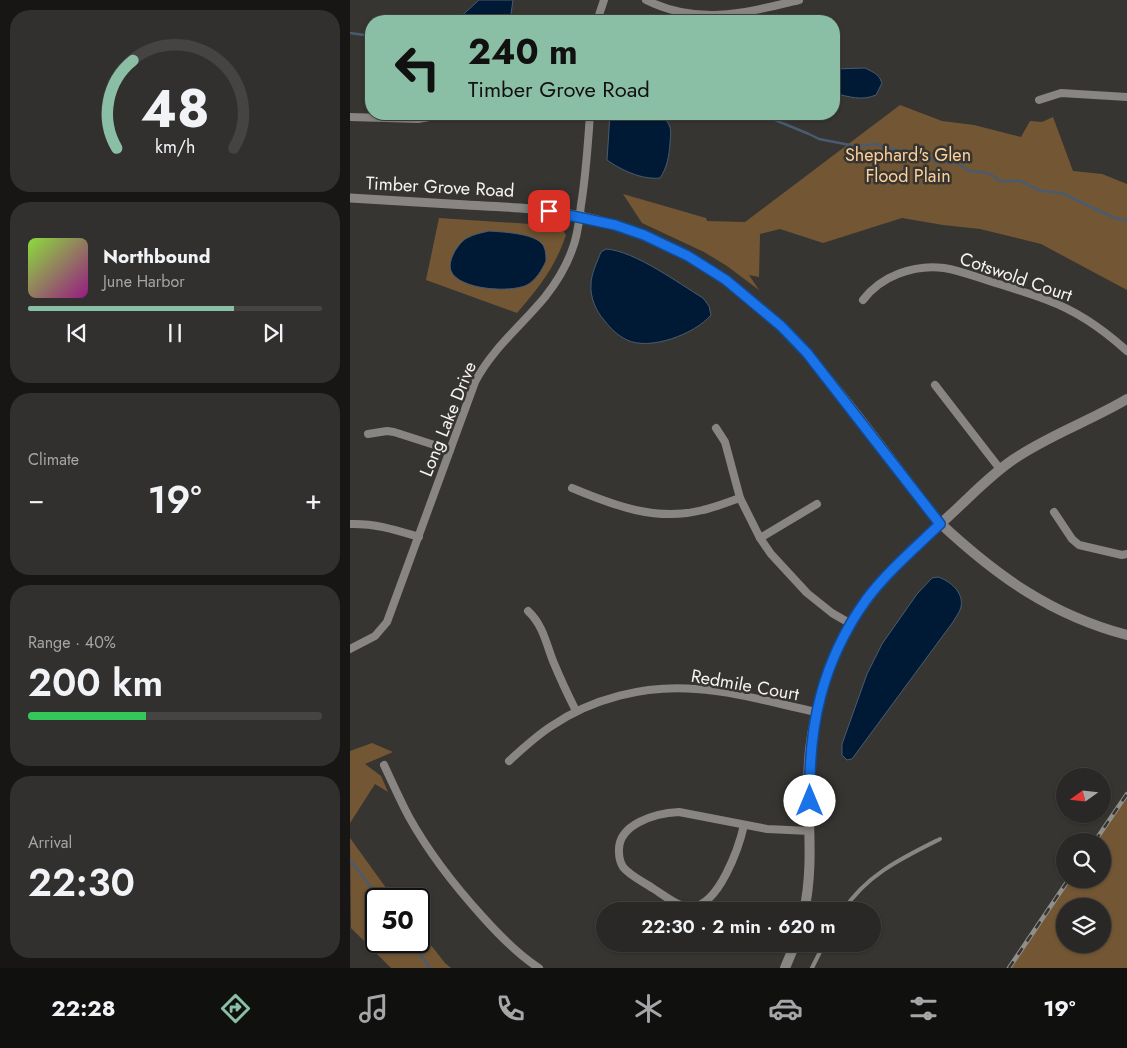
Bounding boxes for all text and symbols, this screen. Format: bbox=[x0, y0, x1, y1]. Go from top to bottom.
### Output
text: 240 m bbox=[468, 27, 578, 77]
icon: left bbox=[385, 35, 450, 100]
text: 48 bbox=[141, 71, 209, 147]
text: Timber Grove Road bbox=[468, 73, 650, 105]
text: km/h bbox=[155, 134, 195, 160]
park label: Shephard's Glen Flood Plain bbox=[845, 142, 971, 189]
street label: Timber Grove Road bbox=[365, 170, 515, 204]
pin bbox=[528, 190, 570, 232]
icon: arrive bbox=[535, 197, 563, 225]
text: Northbound bbox=[103, 243, 210, 270]
street label: Cotswold Court bbox=[956, 246, 1076, 309]
text: June Harbor bbox=[103, 270, 185, 293]
icon: previous bbox=[63, 319, 91, 347]
icon: pause bbox=[161, 319, 189, 347]
icon: next bbox=[259, 319, 287, 347]
street label: Long Lake Drive bbox=[413, 358, 483, 480]
text: Climate bbox=[28, 448, 79, 471]
text: 19° bbox=[148, 472, 202, 527]
text: − bbox=[28, 479, 45, 520]
text: + bbox=[305, 479, 322, 520]
text: Range · 40% bbox=[28, 631, 116, 654]
text: 200 km bbox=[28, 655, 163, 710]
street label: Redmile Court bbox=[689, 663, 802, 707]
north arrow bbox=[1056, 768, 1111, 822]
map controls bbox=[1056, 768, 1111, 953]
position arrow bbox=[783, 774, 835, 826]
text: Arrival bbox=[28, 831, 72, 854]
button: search bbox=[1056, 833, 1111, 888]
text: 22:30 bbox=[28, 855, 135, 910]
speed limit sign: 50 bbox=[365, 888, 430, 953]
button: layers bbox=[1056, 898, 1111, 953]
text: 22:30 · 2 min · 620 m bbox=[641, 913, 836, 940]
icon: directions bbox=[218, 991, 253, 1026]
icon: music bbox=[356, 991, 391, 1026]
icon: phone bbox=[493, 991, 528, 1026]
icon: climate bbox=[631, 991, 666, 1026]
icon: car bbox=[768, 991, 803, 1026]
icon: filters bbox=[906, 991, 941, 1026]
text: 22:28 bbox=[51, 992, 115, 1024]
text: 19° bbox=[1043, 992, 1076, 1024]

